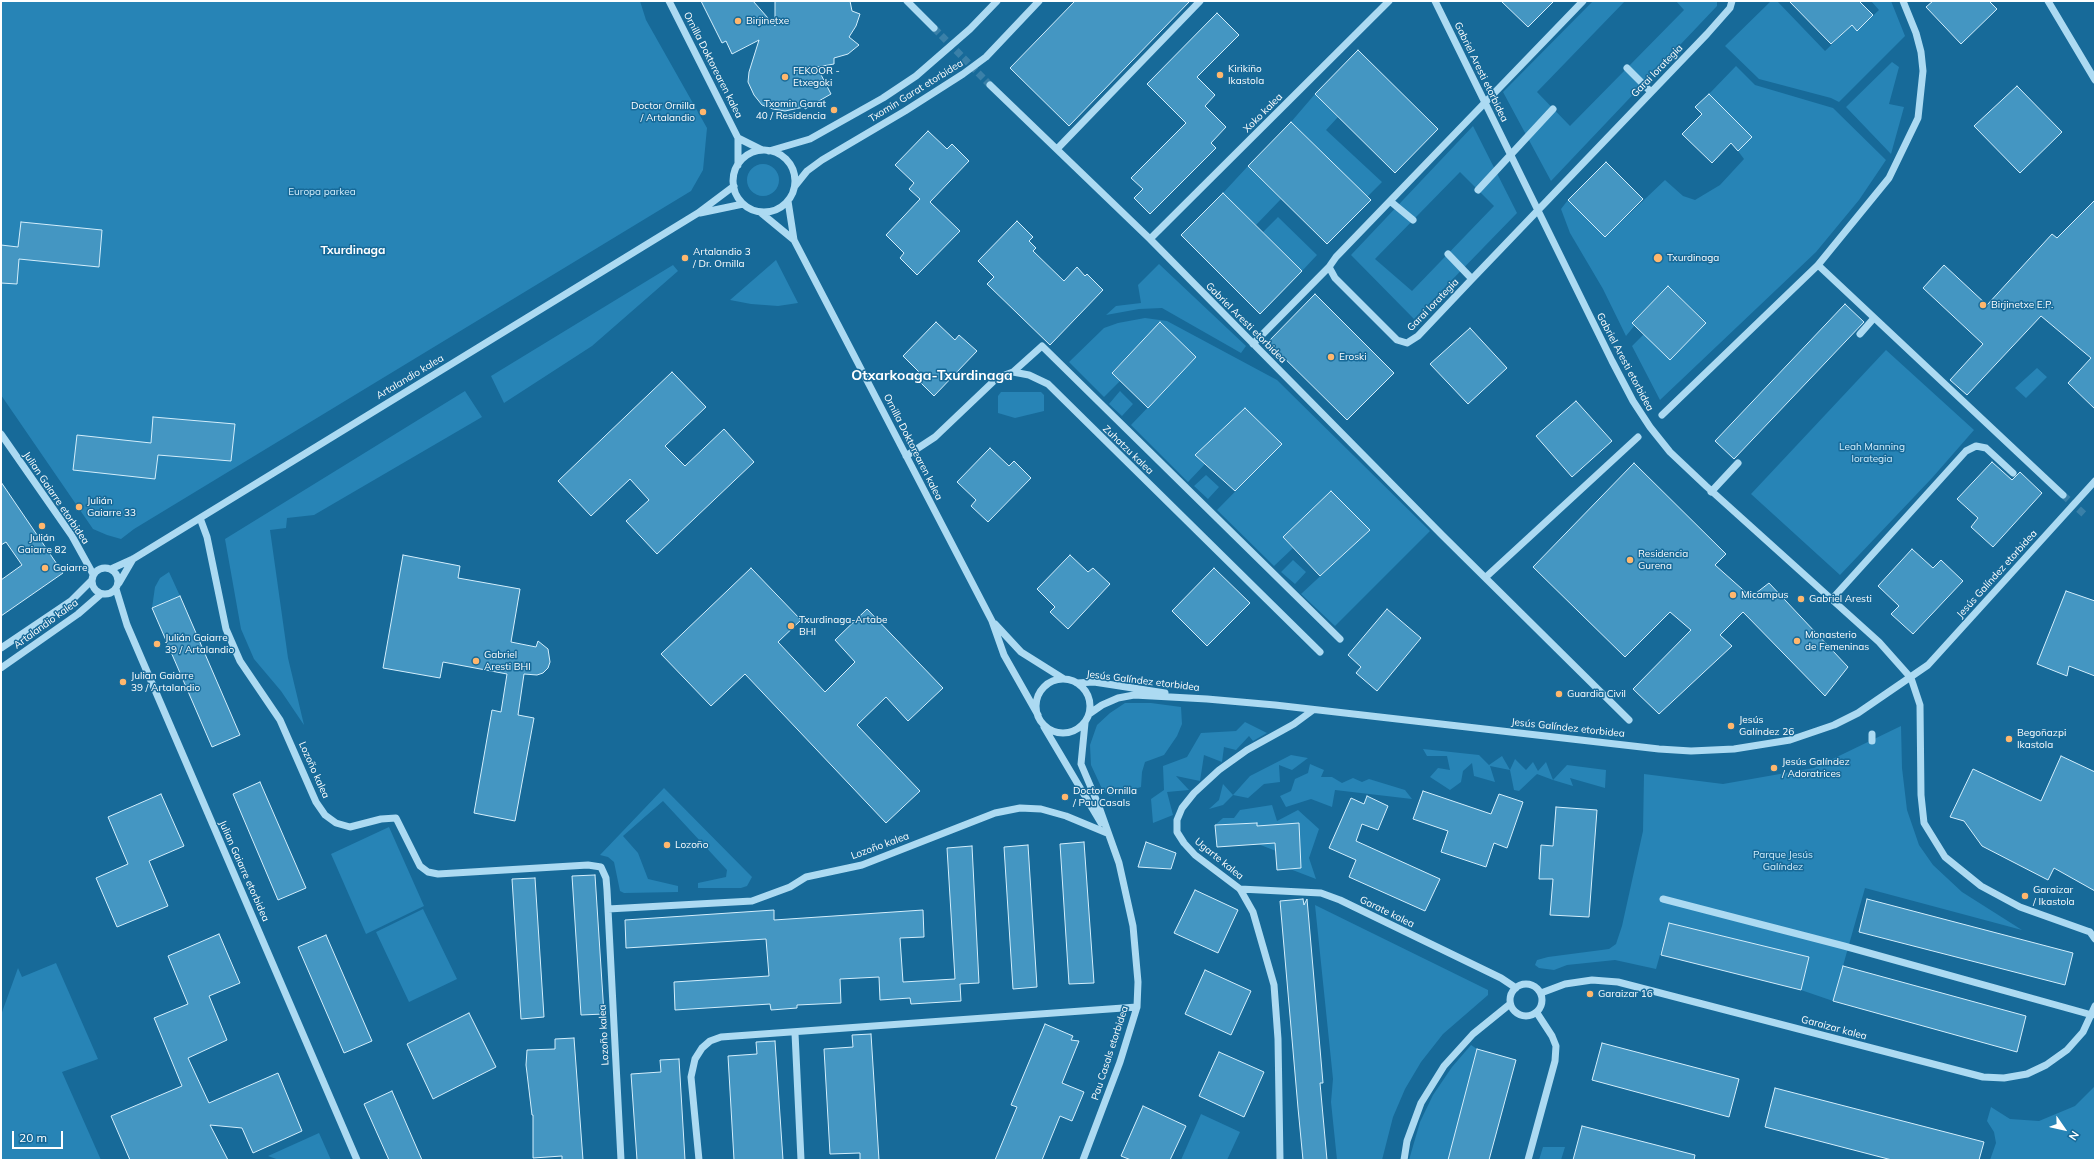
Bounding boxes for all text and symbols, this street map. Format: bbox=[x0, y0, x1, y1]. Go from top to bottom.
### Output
street label: Ornilla Doktorearen kalea bbox=[681, 10, 745, 120]
place label: Birjinetxe bbox=[746, 15, 789, 27]
marker: Birjinetxe bbox=[733, 16, 743, 26]
street label: Gabriel Aresti etorbidea bbox=[1452, 20, 1510, 124]
street label: Garai lorategia bbox=[1629, 42, 1685, 100]
street label: Txomin Garat etorbidea bbox=[867, 57, 965, 125]
place label: Kirikiño Ikastola bbox=[1228, 63, 1264, 86]
place label: FEKOOR - Etxegoki bbox=[793, 65, 840, 88]
marker: Kirikiño Ikastola bbox=[1215, 70, 1225, 80]
marker: FEKOOR - Etxegoki bbox=[780, 72, 790, 82]
street label: Xoko kalea bbox=[1241, 91, 1285, 135]
place label: Txomin Garat 40 / Residencia bbox=[756, 98, 826, 122]
place label: Doctor Ornilla / Artalandio bbox=[631, 100, 695, 124]
marker: Txomin Garat 40 / Residencia bbox=[829, 105, 839, 115]
marker: Doctor Ornilla / Artalandio bbox=[698, 107, 708, 117]
park label: Europa parkea bbox=[288, 186, 356, 198]
district label: Txurdinaga bbox=[320, 243, 386, 257]
place label: Artalandio 3 / Dr. Ornilla bbox=[693, 246, 751, 270]
marker: Txurdinaga bbox=[1652, 252, 1664, 264]
place label: Txurdinaga bbox=[1667, 252, 1719, 264]
marker: Artalandio 3 / Dr. Ornilla bbox=[680, 253, 690, 263]
street label: Garai lorategia bbox=[1405, 276, 1461, 334]
street label: Gabriel Aresti etorbidea bbox=[1203, 280, 1289, 366]
place label: Birjinetxe E.P. bbox=[1991, 299, 2053, 311]
marker: Birjinetxe E.P. bbox=[1978, 300, 1988, 310]
street label: Gabriel Aresti etorbidea bbox=[1594, 311, 1656, 413]
place label: Eroski bbox=[1339, 351, 1367, 363]
street label: Artalandio kalea bbox=[374, 352, 446, 402]
marker: Eroski bbox=[1326, 352, 1336, 362]
district label: Otxarkoaga-Txurdinaga bbox=[851, 368, 1013, 384]
street label: Ornilla Doktorearen kalea bbox=[881, 392, 945, 502]
street label: Zuhatzu kalea bbox=[1100, 423, 1156, 477]
park label: Leah Manning lorategia bbox=[1839, 441, 1905, 464]
street label: Julian Gaiarre etorbidea bbox=[20, 449, 92, 547]
place label: Julián Gaiarre 33 bbox=[87, 495, 136, 518]
marker: Julián Gaiarre 33 bbox=[74, 502, 84, 512]
marker: Julián Gaiarre 82 bbox=[37, 521, 47, 531]
street label: Jesús Galíndez etorbidea bbox=[1954, 528, 2040, 620]
place label: Julián Gaiarre 82 bbox=[18, 532, 66, 556]
place label: Residencia Gurena bbox=[1638, 548, 1688, 572]
marker: Residencia Gurena bbox=[1625, 555, 1635, 565]
place label: Gaiarre bbox=[53, 562, 87, 574]
marker: Gaiarre bbox=[40, 563, 50, 573]
place label: Micampus bbox=[1741, 589, 1788, 601]
marker: Micampus bbox=[1728, 590, 1738, 600]
place label: Gabriel Aresti bbox=[1809, 593, 1872, 605]
marker: Gabriel Aresti bbox=[1796, 594, 1806, 604]
street label: Artalandio kalea bbox=[11, 597, 81, 651]
place label: Txurdinaga-Artabe BHI bbox=[799, 614, 888, 638]
marker: Txurdinaga-Artabe BHI bbox=[786, 621, 796, 631]
place label: Monasterio de Femeninas bbox=[1805, 629, 1869, 652]
place label: Julián Gaiarre 39 / Artalandio bbox=[165, 632, 234, 656]
marker: Monasterio de Femeninas bbox=[1792, 636, 1802, 646]
marker: Julián Gaiarre 39 / Artalandio bbox=[152, 639, 162, 649]
place label: Gabriel Aresti BHI bbox=[484, 649, 531, 672]
marker: Gabriel Aresti BHI bbox=[471, 656, 481, 666]
street label: Jesús Galíndez etorbidea bbox=[1086, 668, 1200, 694]
place label: Julian Gaiarre 39 / Artalandio bbox=[131, 670, 200, 694]
marker: Julian Gaiarre 39 / Artalandio bbox=[118, 677, 128, 687]
place label: Guardia Civil bbox=[1567, 688, 1626, 700]
marker: Guardia Civil bbox=[1554, 689, 1564, 699]
place label: Jesús Galíndez 26 bbox=[1739, 714, 1794, 738]
street label: Jesús Galíndez etorbidea bbox=[1511, 716, 1625, 740]
marker: Jesús Galíndez 26 bbox=[1726, 721, 1736, 731]
place label: Begoñazpi Ikastola bbox=[2017, 727, 2066, 750]
marker: Begoñazpi Ikastola bbox=[2004, 734, 2014, 744]
street label: Lozoño kalea bbox=[296, 740, 332, 800]
place label: Jesús Galíndez / Adoratrices bbox=[1782, 756, 1850, 780]
marker: Jesús Galíndez / Adoratrices bbox=[1769, 763, 1779, 773]
place label: Doctor Ornilla / Pau Casals bbox=[1073, 785, 1137, 808]
marker: Doctor Ornilla / Pau Casals bbox=[1060, 792, 1070, 802]
street label: Julian Gaiarre etorbidea bbox=[216, 819, 272, 923]
street label: Lozoño kalea bbox=[849, 830, 911, 862]
street label: Ugarte kalea bbox=[1192, 836, 1246, 882]
place label: Lozoño bbox=[675, 839, 708, 851]
marker: Lozoño bbox=[662, 840, 672, 850]
park label: Parque Jesús Galíndez bbox=[1753, 849, 1813, 872]
place label: Garaizar / Ikastola bbox=[2033, 884, 2075, 908]
marker: Garaizar / Ikastola bbox=[2020, 891, 2030, 901]
street label: Garate kalea bbox=[1358, 894, 1416, 930]
place label: Garaizar 16 bbox=[1598, 988, 1653, 1000]
marker: Garaizar 16 bbox=[1585, 989, 1595, 999]
street label: Lozoño kalea bbox=[596, 1004, 612, 1066]
street label: Pau Casals etorbidea bbox=[1089, 1004, 1131, 1102]
street label: Garaizar kalea bbox=[1800, 1013, 1868, 1043]
north arrow bbox=[2044, 1109, 2084, 1149]
scale bar bbox=[14, 1123, 65, 1149]
text: N bbox=[2066, 1128, 2082, 1143]
text: 20 m bbox=[19, 1130, 47, 1145]

